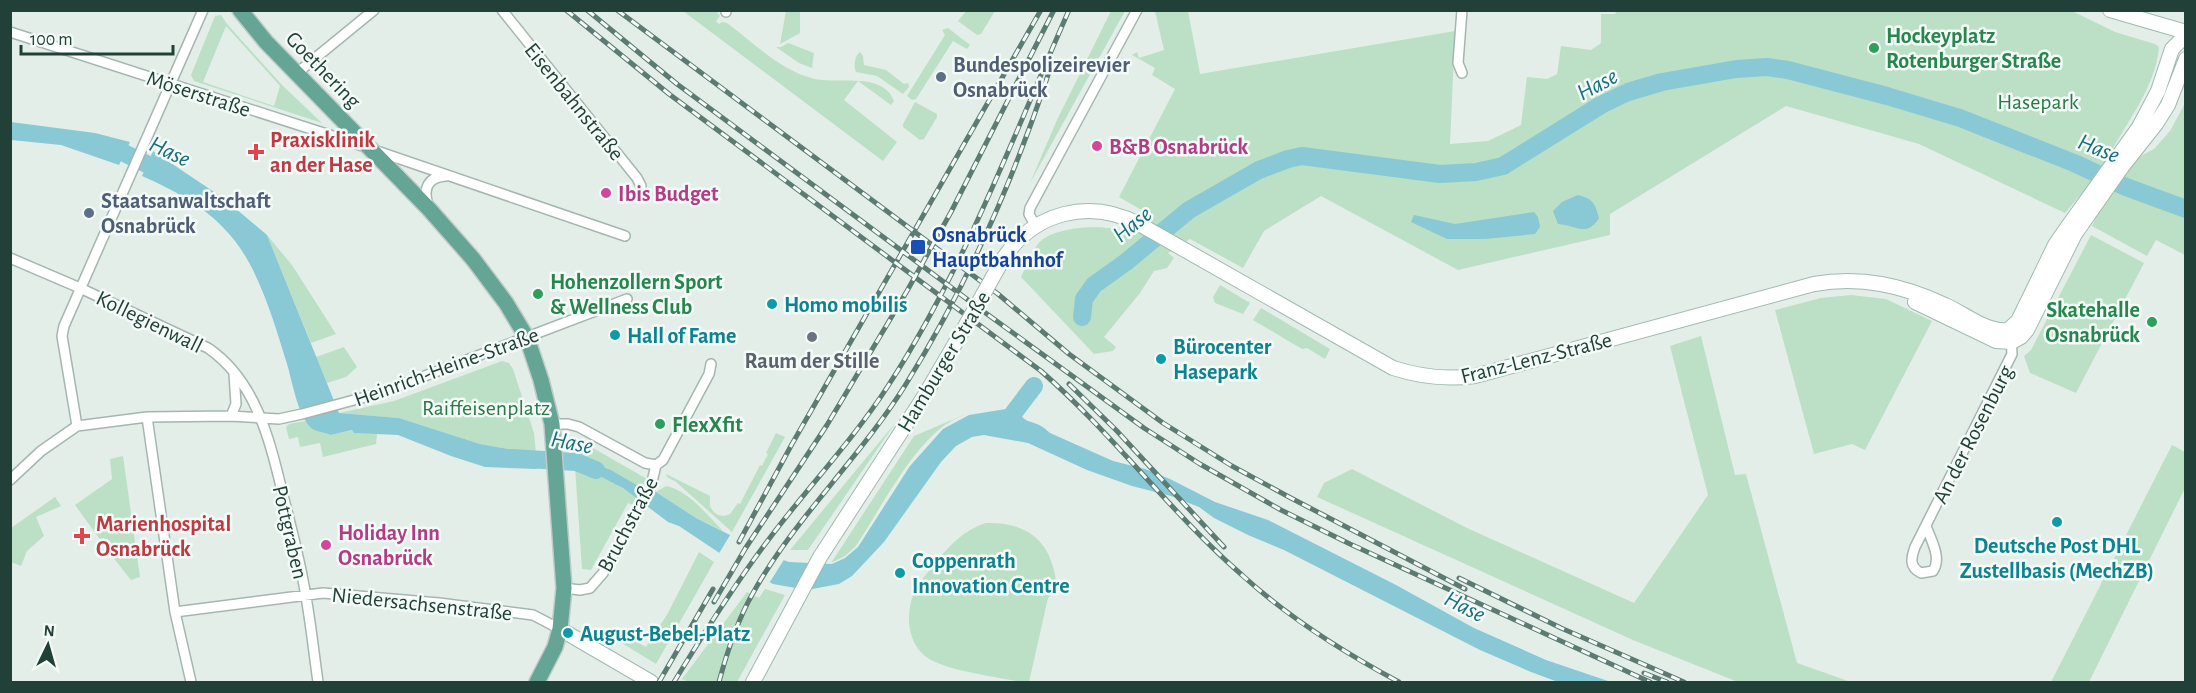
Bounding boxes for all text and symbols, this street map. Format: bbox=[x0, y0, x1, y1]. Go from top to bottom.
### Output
scale bar bbox=[21, 18, 172, 56]
place label: Hockeyplatz Rotenburger Straße bbox=[1886, 25, 2061, 72]
street label: Goethering bbox=[282, 27, 365, 112]
text: 100 m bbox=[30, 31, 73, 49]
street label: Eisenbahnstraße bbox=[520, 39, 628, 165]
marker: Hockeyplatz Rotenburger Straße bbox=[1867, 41, 1881, 55]
place label: Bundespolizeirevier Osnabrück bbox=[953, 54, 1130, 101]
water label: Hase bbox=[1573, 64, 1622, 105]
street label: Möserstraße bbox=[144, 67, 253, 121]
marker: Bundespolizeirevier Osnabrück bbox=[934, 70, 948, 84]
park label: Hasepark bbox=[1997, 91, 2079, 113]
place label: Praxisklinik an der Hase bbox=[270, 129, 375, 176]
water label: Hase bbox=[2074, 130, 2123, 168]
water label: Hase bbox=[145, 132, 194, 172]
place label: B&B Osnabrück bbox=[1109, 136, 1248, 158]
marker: B&B Osnabrück bbox=[1090, 139, 1104, 153]
marker: Praxisklinik an der Hase bbox=[247, 143, 265, 161]
place label: Ibis Budget bbox=[618, 183, 719, 205]
marker: Ibis Budget bbox=[599, 186, 613, 200]
place label: Staatsanwaltschaft Osnabrück bbox=[101, 190, 271, 237]
water label: Hase bbox=[1109, 202, 1157, 247]
marker: Staatsanwaltschaft Osnabrück bbox=[82, 206, 96, 220]
place label: Osnabrück Hauptbahnhof bbox=[932, 224, 1064, 271]
marker: Osnabrück Hauptbahnhof bbox=[909, 238, 927, 256]
place label: Hohenzollern Sport & Wellness Club bbox=[550, 271, 723, 318]
street label: Kollegienwall bbox=[93, 287, 206, 357]
marker: Hohenzollern Sport & Wellness Club bbox=[531, 287, 545, 301]
street label: Hamburger Straße bbox=[893, 287, 994, 436]
place label: Homo mobilis bbox=[784, 294, 907, 316]
marker: Homo mobilis bbox=[765, 297, 779, 311]
place label: Skatehalle Osnabrück bbox=[2045, 299, 2140, 346]
marker: Skatehalle Osnabrück bbox=[2145, 315, 2159, 329]
street label: Heinrich-Heine-Straße bbox=[351, 323, 542, 411]
place label: Hall of Fame bbox=[627, 325, 737, 347]
marker: Hall of Fame bbox=[608, 328, 622, 342]
street label: Franz-Lenz-Straße bbox=[1458, 329, 1614, 387]
marker: Raum der Stille bbox=[805, 330, 819, 344]
place label: Bürocenter Hasepark bbox=[1173, 336, 1272, 383]
place label: Raum der Stille bbox=[745, 350, 879, 372]
marker: Bürocenter Hasepark bbox=[1154, 352, 1168, 366]
street label: An der Rosenburg bbox=[1929, 362, 2017, 507]
park label: Raiffeisenplatz bbox=[422, 397, 550, 419]
place label: FlexXfit bbox=[672, 414, 743, 436]
marker: FlexXfit bbox=[653, 417, 667, 431]
water label: Hase bbox=[549, 427, 595, 459]
street label: Bruchstraße bbox=[594, 473, 662, 576]
street label: Pottgraben bbox=[269, 483, 311, 581]
place label: Marienhospital Osnabrück bbox=[96, 513, 231, 560]
marker: Deutsche Post DHL Zustellbasis (MechZB) bbox=[2050, 515, 2064, 529]
place label: Holiday Inn Osnabrück bbox=[338, 522, 440, 569]
marker: Marienhospital Osnabrück bbox=[73, 527, 91, 545]
place label: Deutsche Post DHL Zustellbasis (MechZB) bbox=[1960, 535, 2154, 582]
marker: Holiday Inn Osnabrück bbox=[319, 538, 333, 552]
place label: Coppenrath Innovation Centre bbox=[912, 550, 1070, 597]
marker: Coppenrath Innovation Centre bbox=[893, 566, 907, 580]
street label: Niedersachsenstraße bbox=[330, 584, 513, 624]
water label: Hase bbox=[1440, 587, 1489, 627]
north arrow bbox=[18, 615, 78, 675]
text: N bbox=[43, 623, 55, 640]
place label: August-Bebel-Platz bbox=[580, 623, 750, 645]
marker: August-Bebel-Platz bbox=[561, 626, 575, 640]

